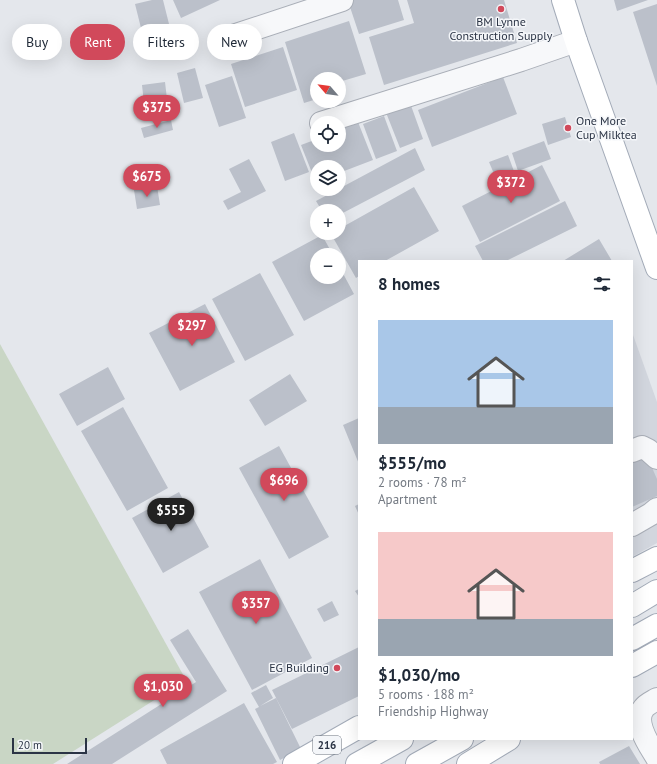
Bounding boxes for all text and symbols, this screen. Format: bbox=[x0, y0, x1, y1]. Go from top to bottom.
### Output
marker: BM Lynne Construction Supply bbox=[496, 4, 506, 14]
place label: BM Lynne Construction Supply bbox=[450, 14, 553, 43]
chip: Buy bbox=[12, 24, 62, 60]
chip: Rent bbox=[70, 24, 125, 60]
chip: Filters bbox=[133, 24, 199, 60]
chip: New bbox=[207, 24, 262, 60]
north arrow bbox=[310, 72, 346, 108]
map controls bbox=[310, 72, 346, 284]
pin: $375 bbox=[133, 95, 181, 129]
text: $375 bbox=[142, 99, 172, 116]
place label: One More Cup Milktea bbox=[576, 113, 637, 142]
button: locate bbox=[310, 116, 346, 152]
marker: One More Cup Milktea bbox=[563, 123, 573, 133]
button: layers bbox=[310, 160, 346, 196]
pin: $675 bbox=[123, 164, 171, 198]
text: $675 bbox=[132, 168, 162, 185]
pin: $372 bbox=[487, 170, 535, 204]
text: $372 bbox=[496, 174, 526, 191]
button: + bbox=[310, 204, 346, 240]
button: − bbox=[310, 248, 346, 284]
text: 8 homes bbox=[378, 273, 440, 295]
icon: filters bbox=[591, 273, 613, 295]
pin: $297 bbox=[168, 313, 216, 347]
text: $297 bbox=[177, 317, 207, 334]
icon: home bbox=[460, 346, 532, 418]
text: $555/mo bbox=[378, 452, 446, 474]
pin: $696 bbox=[260, 468, 308, 502]
text: $696 bbox=[269, 472, 299, 489]
text: 2 rooms · 78 m² bbox=[378, 474, 467, 491]
text: Apartment bbox=[378, 491, 437, 508]
pin: $555 bbox=[147, 498, 195, 532]
text: $555 bbox=[156, 502, 186, 519]
icon: home bbox=[460, 558, 532, 630]
pin: $357 bbox=[232, 591, 280, 625]
text: $357 bbox=[241, 595, 271, 612]
place label: EG Building bbox=[269, 660, 329, 675]
marker: EG Building bbox=[332, 663, 342, 673]
text: $1,030/mo bbox=[378, 664, 460, 686]
pin: $1,030 bbox=[130, 674, 196, 708]
text: $1,030 bbox=[143, 678, 183, 695]
text: 5 rooms · 188 m² bbox=[378, 686, 474, 703]
text: Friendship Highway bbox=[378, 703, 488, 720]
scale bar bbox=[12, 736, 87, 755]
road number: 216 bbox=[313, 736, 341, 754]
text: 20 m bbox=[18, 738, 42, 752]

